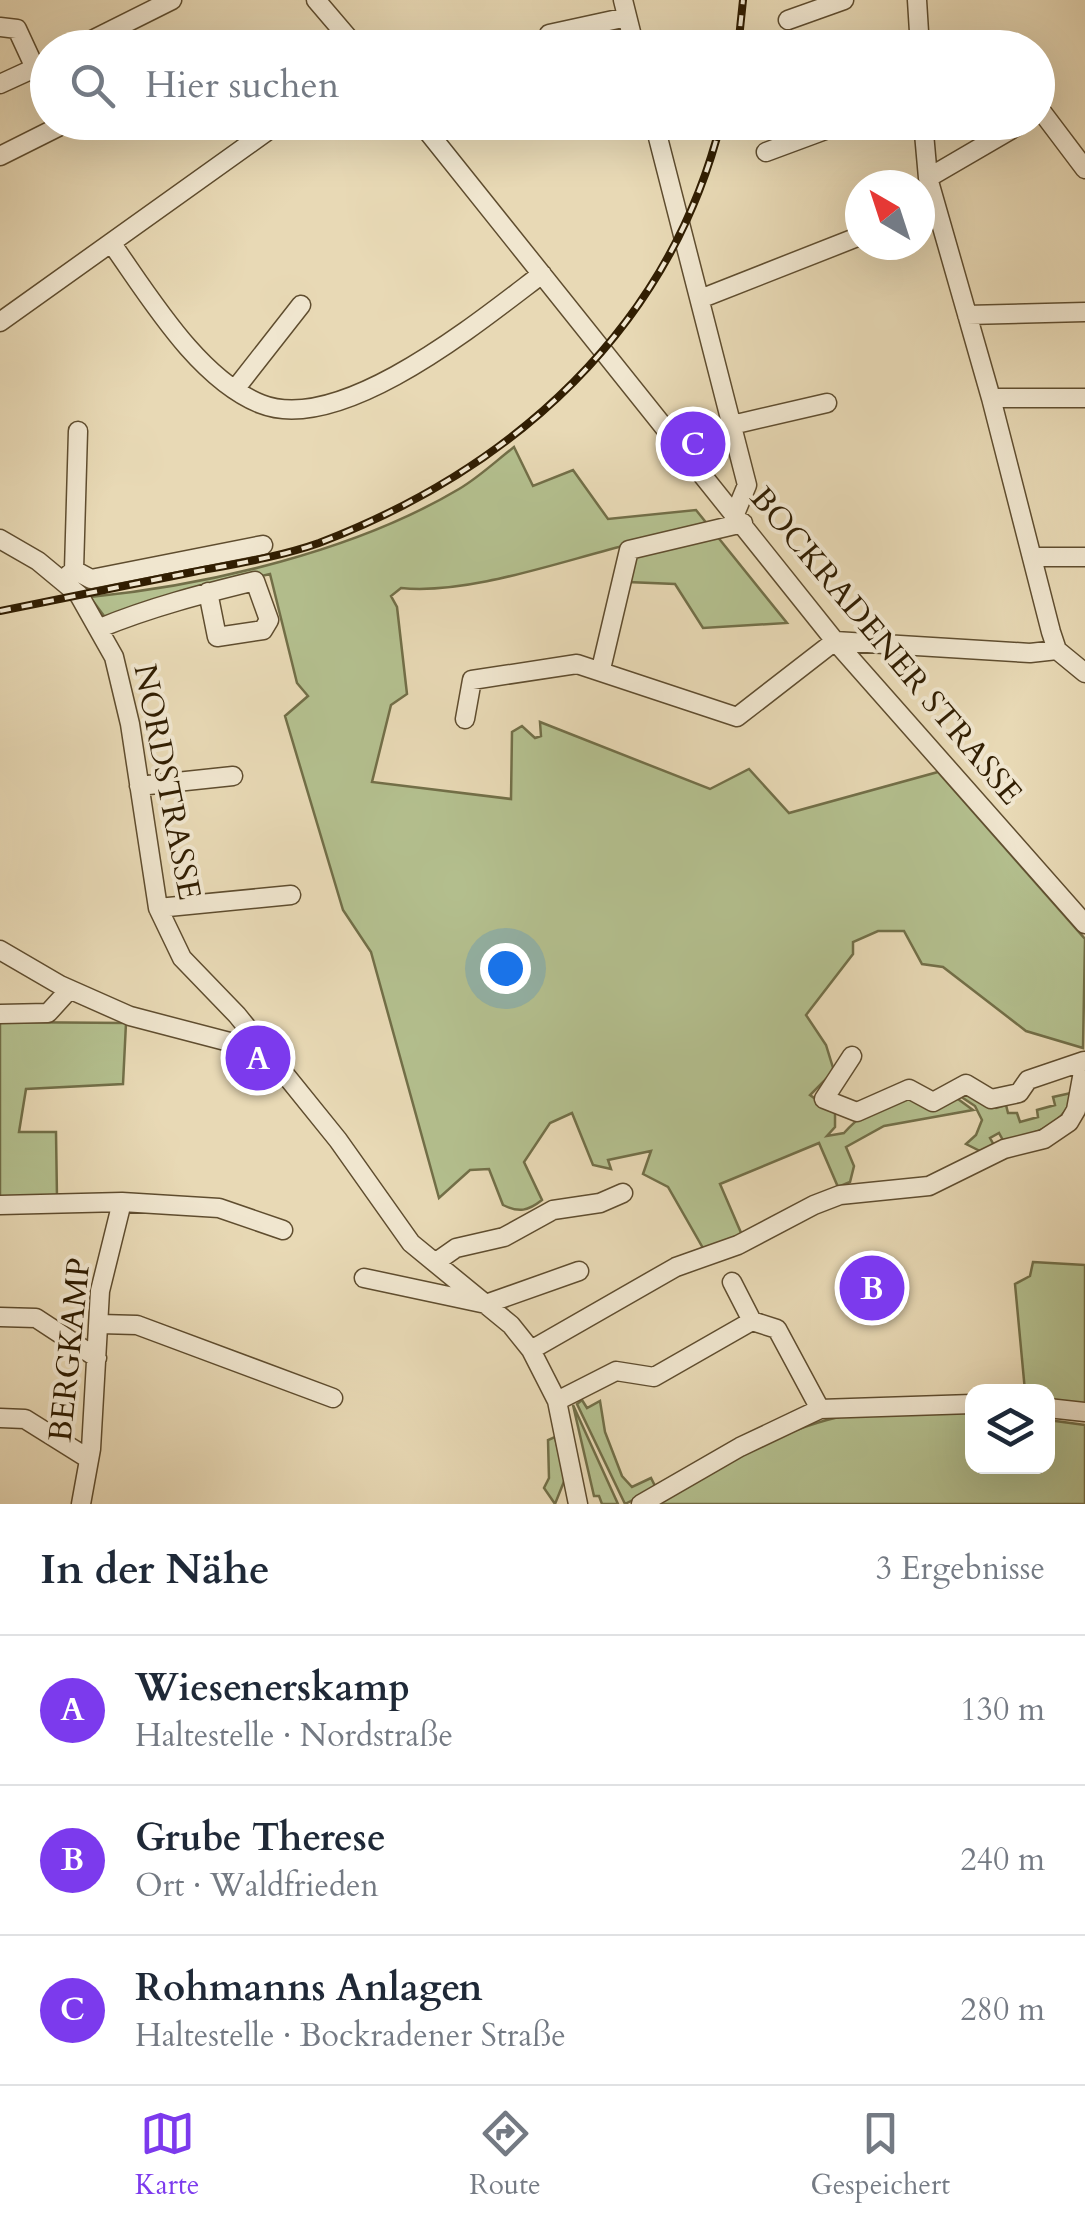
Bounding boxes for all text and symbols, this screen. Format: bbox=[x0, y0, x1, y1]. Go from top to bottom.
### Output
search box bbox=[30, 30, 1055, 140]
icon: search bbox=[65, 58, 120, 113]
text: Hier suchen bbox=[145, 59, 339, 111]
north arrow bbox=[845, 170, 935, 260]
pin: C bbox=[660, 406, 726, 482]
street label: BOCKRADENER STRASSE bbox=[740, 478, 1032, 814]
street label: NORDSTRASSE bbox=[123, 660, 211, 904]
your location bbox=[480, 943, 531, 994]
pin: A bbox=[226, 1020, 290, 1096]
pin: B bbox=[840, 1250, 904, 1326]
street label: BERGKAMP bbox=[38, 1256, 102, 1444]
map controls bbox=[965, 1384, 1055, 1474]
button: layers bbox=[965, 1384, 1055, 1474]
text: In der Nähe bbox=[40, 1541, 270, 1598]
text: 3 Ergebnisse bbox=[876, 1547, 1045, 1591]
text: Wiesenerskamp bbox=[135, 1662, 410, 1714]
text: A bbox=[60, 1688, 85, 1732]
text: 130 m bbox=[960, 1688, 1045, 1732]
text: Haltestelle · Nordstraße bbox=[135, 1714, 453, 1758]
text: Grube Therese bbox=[135, 1812, 386, 1864]
text: B bbox=[61, 1838, 84, 1882]
text: 240 m bbox=[960, 1838, 1045, 1882]
text: Ort · Waldfrieden bbox=[135, 1864, 379, 1908]
text: Rohmanns Anlagen bbox=[135, 1962, 483, 2014]
text: C bbox=[60, 1988, 85, 2032]
text: 280 m bbox=[960, 1988, 1045, 2032]
text: Haltestelle · Bockradener Straße bbox=[135, 2014, 566, 2058]
tab: Karte bbox=[135, 2106, 200, 2204]
tab: Route bbox=[469, 2106, 541, 2204]
tab: Gespeichert bbox=[810, 2106, 950, 2204]

